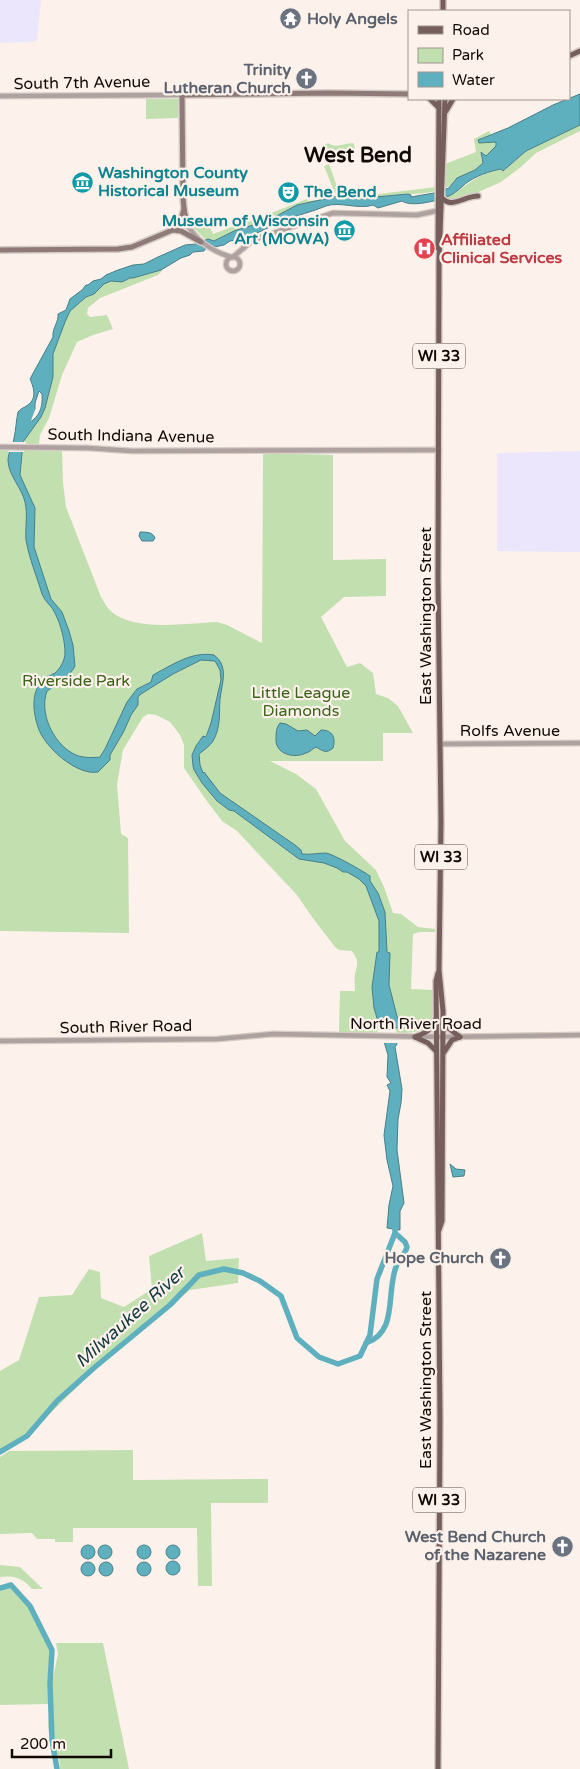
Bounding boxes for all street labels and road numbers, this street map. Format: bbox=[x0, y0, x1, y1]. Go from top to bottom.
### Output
street label: South 7th Avenue bbox=[13, 72, 151, 94]
road number: WI 33 bbox=[413, 344, 465, 368]
street label: South Indiana Avenue bbox=[47, 425, 215, 447]
street label: East Washington Street bbox=[416, 527, 436, 705]
street label: Rolfs Avenue bbox=[460, 721, 560, 741]
road number: WI 33 bbox=[415, 844, 467, 870]
street label: North River Road bbox=[350, 1014, 482, 1034]
street label: South River Road bbox=[60, 1016, 192, 1038]
street label: East Washington Street bbox=[416, 1291, 436, 1469]
road number: WI 33 bbox=[413, 1488, 465, 1512]

